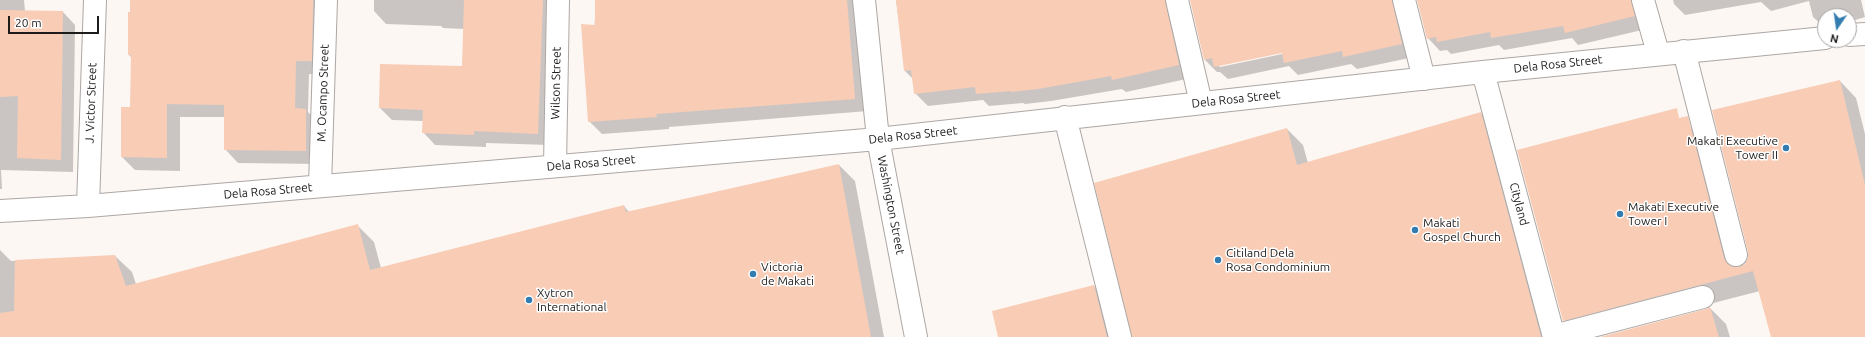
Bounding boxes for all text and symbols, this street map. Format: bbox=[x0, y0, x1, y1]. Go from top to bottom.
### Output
scale bar bbox=[10, 8, 101, 34]
north arrow bbox=[1817, 8, 1857, 48]
text: 20 m bbox=[15, 16, 42, 29]
text: N bbox=[1829, 32, 1840, 45]
street label: M. Ocampo Street bbox=[314, 44, 332, 142]
street label: Wilson Street bbox=[548, 47, 564, 119]
street label: Dela Rosa Street bbox=[1513, 52, 1603, 76]
street label: J. Victor Street bbox=[82, 62, 100, 144]
street label: Dela Rosa Street bbox=[1191, 87, 1281, 111]
street label: Dela Rosa Street bbox=[868, 123, 958, 147]
place label: Makati Executive Tower II bbox=[1687, 134, 1778, 162]
marker: Makati Executive Tower II bbox=[1781, 143, 1791, 153]
street label: Dela Rosa Street bbox=[546, 152, 636, 174]
street label: Washington Street bbox=[874, 154, 908, 256]
street label: Dela Rosa Street bbox=[223, 180, 313, 202]
street label: Cityland bbox=[1506, 181, 1532, 227]
place label: Makati Executive Tower I bbox=[1628, 200, 1719, 228]
marker: Makati Executive Tower I bbox=[1615, 209, 1625, 219]
place label: Makati Gospel Church bbox=[1423, 216, 1501, 244]
marker: Makati Gospel Church bbox=[1410, 225, 1420, 235]
place label: Citiland Dela Rosa Condominium bbox=[1226, 246, 1330, 274]
marker: Citiland Dela Rosa Condominium bbox=[1213, 255, 1223, 265]
place label: Victoria de Makati bbox=[761, 260, 814, 288]
marker: Victoria de Makati bbox=[748, 269, 758, 279]
place label: Xytron International bbox=[537, 286, 607, 314]
marker: Xytron International bbox=[524, 295, 534, 305]

